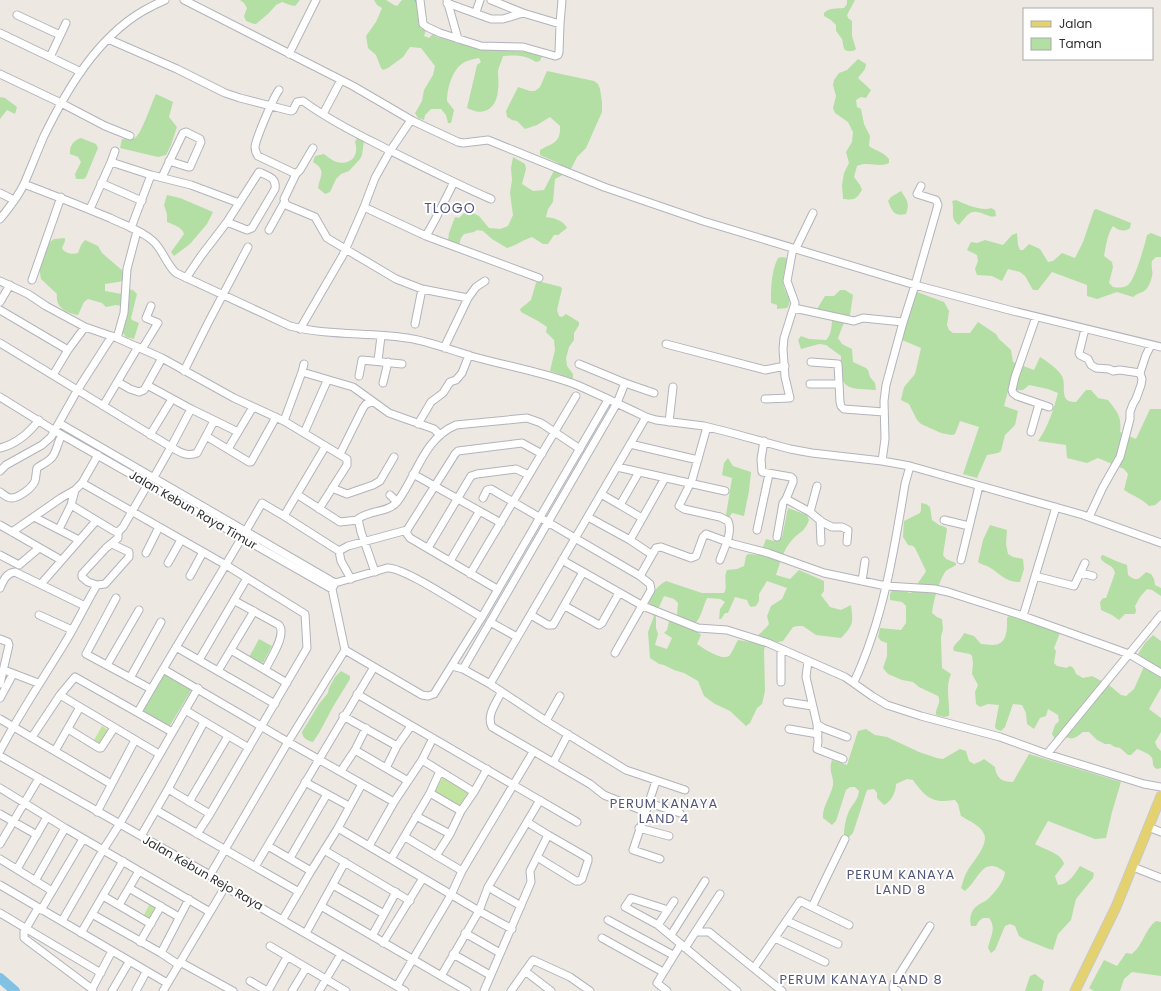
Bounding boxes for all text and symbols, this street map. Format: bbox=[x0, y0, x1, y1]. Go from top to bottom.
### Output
legend bbox=[1023, 8, 1153, 60]
text: Jalan bbox=[1059, 15, 1092, 32]
text: Taman bbox=[1059, 35, 1102, 52]
district label: TLOGO bbox=[424, 198, 476, 218]
street label: Jalan Kebun Raya Timur bbox=[126, 466, 261, 553]
district label: PERUM KANAYA LAND 4 bbox=[610, 794, 718, 828]
street label: Jalan Kebun Rejo Raya bbox=[140, 831, 267, 914]
district label: PERUM KANAYA LAND 8 bbox=[847, 865, 955, 899]
district label: PERUM KANAYA LAND 8 bbox=[779, 970, 943, 989]

